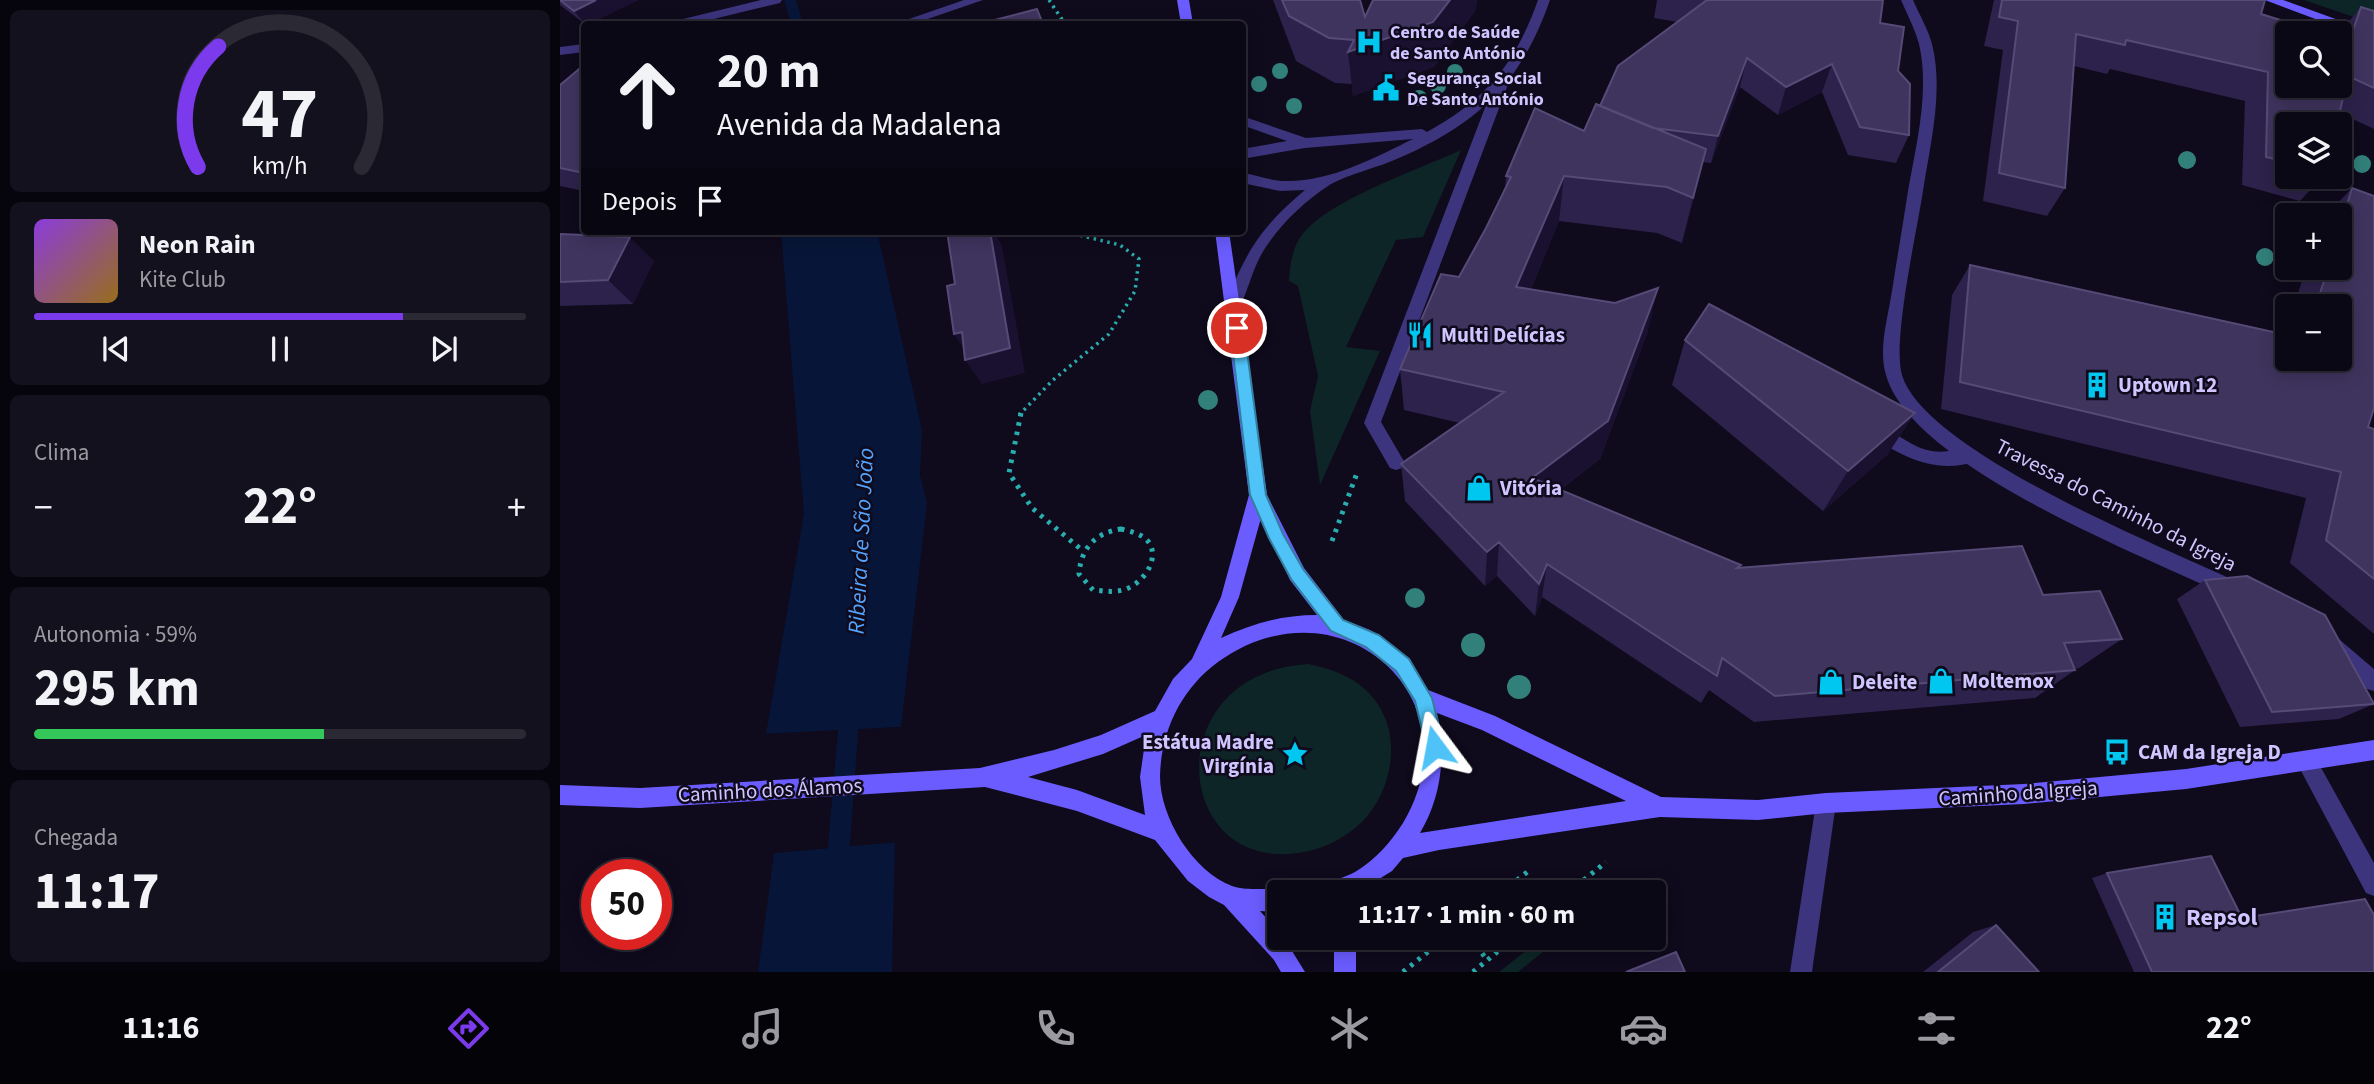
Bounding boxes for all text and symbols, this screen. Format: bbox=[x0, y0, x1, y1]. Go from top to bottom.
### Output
place label: Centro de Saúde de Santo António bbox=[1390, 20, 1526, 66]
map controls bbox=[2275, 21, 2352, 371]
button: search bbox=[2275, 21, 2352, 98]
hospital icon: Centro de Saúde de Santo António bbox=[1354, 27, 1384, 57]
text: 20 m bbox=[717, 37, 821, 107]
icon: ahead bbox=[602, 49, 693, 140]
text: 47 bbox=[242, 63, 318, 167]
place label: Segurança Social De Santo António bbox=[1407, 66, 1544, 112]
public building icon: Segurança Social De Santo António bbox=[1371, 73, 1401, 103]
text: Avenida da Madalena bbox=[717, 102, 1002, 148]
button: layers bbox=[2275, 112, 2352, 189]
text: km/h bbox=[252, 148, 308, 184]
icon: arrive bbox=[691, 182, 729, 220]
text: Depois bbox=[602, 183, 677, 220]
button: + bbox=[2275, 203, 2352, 280]
text: Neon Rain bbox=[139, 226, 256, 263]
text: Kite Club bbox=[139, 263, 226, 296]
button: − bbox=[2275, 294, 2352, 371]
pin bbox=[1207, 298, 1267, 358]
icon: arrive bbox=[1218, 309, 1256, 347]
restaurant icon: Multi Delícias bbox=[1405, 320, 1435, 350]
place label: Multi Delícias bbox=[1441, 320, 1565, 350]
icon: previous bbox=[97, 330, 135, 368]
icon: pause bbox=[261, 330, 299, 368]
icon: next bbox=[425, 330, 463, 368]
building icon: Uptown 12 bbox=[2082, 370, 2112, 400]
place label: Uptown 12 bbox=[2118, 370, 2217, 400]
street label: Travessa do Caminho da Igreja bbox=[1990, 431, 2242, 579]
text: Clima bbox=[34, 436, 89, 469]
water label: Ribeira de São João bbox=[840, 447, 882, 635]
text: 22° bbox=[243, 470, 317, 544]
shop icon: Vitória bbox=[1464, 473, 1494, 503]
place label: Vitória bbox=[1499, 473, 1562, 503]
text: − bbox=[34, 481, 53, 535]
text: + bbox=[507, 481, 526, 535]
text: Autonomia · 59% bbox=[34, 618, 197, 651]
text: 295 km bbox=[34, 652, 200, 726]
shop icon: Moltemox bbox=[1926, 666, 1956, 696]
place label: Moltemox bbox=[1962, 666, 2054, 696]
shop icon: Deleite bbox=[1816, 667, 1846, 697]
place label: Deleite bbox=[1852, 667, 1918, 697]
position arrow bbox=[1398, 710, 1472, 784]
place label: Estátua Madre Virgínia bbox=[1142, 727, 1274, 781]
bus stop icon: CAM da Igreja D bbox=[2102, 737, 2132, 767]
place label: CAM da Igreja D bbox=[2138, 737, 2281, 767]
place icon: Estátua Madre Virgínia bbox=[1280, 739, 1310, 769]
street label: Caminho dos Álamos bbox=[677, 770, 863, 810]
street label: Caminho da Igreja bbox=[1937, 772, 2099, 814]
text: Chegada bbox=[34, 821, 118, 854]
text: 11:17 bbox=[34, 855, 159, 929]
speed limit sign: 50 bbox=[581, 859, 672, 950]
text: 11:17 · 1 min · 60 m bbox=[1358, 896, 1575, 933]
place label: Repsol bbox=[2186, 900, 2257, 935]
building icon: Repsol bbox=[2150, 902, 2180, 932]
icon: directions bbox=[444, 1004, 493, 1053]
icon: music bbox=[738, 1004, 787, 1053]
icon: phone bbox=[1031, 1004, 1080, 1053]
icon: climate bbox=[1325, 1004, 1374, 1053]
icon: car bbox=[1619, 1004, 1668, 1053]
icon: filters bbox=[1912, 1004, 1961, 1053]
text: 11:16 bbox=[122, 1005, 200, 1051]
text: 22° bbox=[2206, 1005, 2252, 1051]

